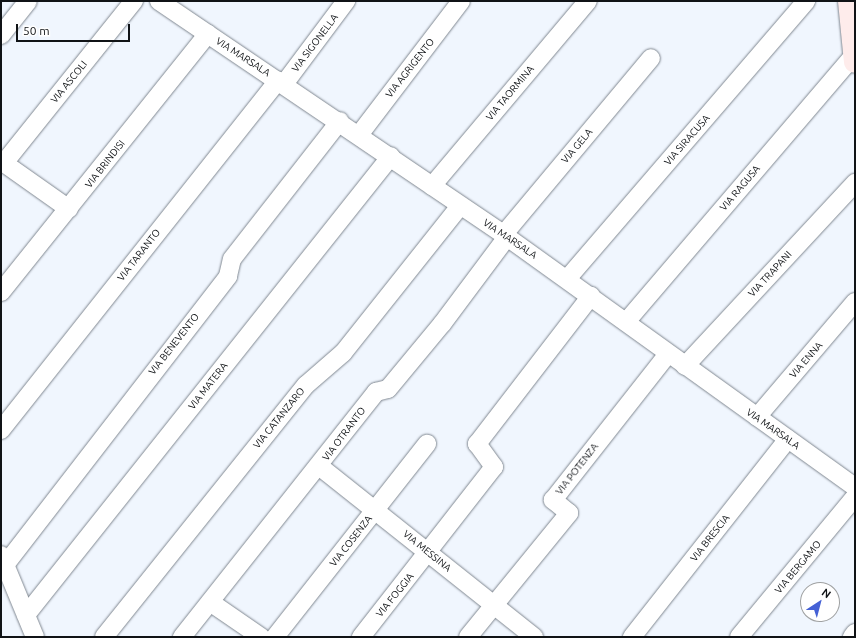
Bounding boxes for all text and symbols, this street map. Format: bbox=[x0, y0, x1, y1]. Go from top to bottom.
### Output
street label: VIA SIGONELLA bbox=[289, 12, 341, 74]
scale bar bbox=[18, 16, 132, 42]
text: 50 m bbox=[23, 24, 50, 37]
street label: VIA MARSALA bbox=[213, 35, 273, 79]
street label: VIA AGRIGENTO bbox=[383, 36, 437, 100]
street label: VIA ASCOLI bbox=[48, 58, 90, 106]
street label: VIA TAORMINA bbox=[484, 63, 536, 123]
street label: VIA SIRACUSA bbox=[662, 112, 712, 168]
street label: VIA GELA bbox=[559, 126, 595, 166]
street label: VIA BRINDISI bbox=[83, 138, 127, 190]
street label: VIA RAGUSA bbox=[717, 163, 763, 213]
street label: VIA MARSALA bbox=[481, 216, 539, 262]
street label: VIA TARANTO bbox=[115, 227, 163, 283]
street label: VIA TRAPANI bbox=[746, 249, 794, 299]
street label: VIA BENEVENTO bbox=[146, 311, 202, 377]
street label: VIA ENNA bbox=[787, 339, 825, 381]
street label: VIA MATERA bbox=[186, 360, 230, 412]
street label: VIA CATANZARO bbox=[251, 385, 307, 451]
street label: VIA OTRANTO bbox=[320, 405, 368, 463]
street label: VIA MARSALA bbox=[744, 406, 802, 452]
street label: VIA POTENZA bbox=[553, 441, 601, 497]
street label: VIA BRESCIA bbox=[688, 512, 732, 564]
street label: VIA COSENZA bbox=[327, 513, 375, 569]
street label: VIA MESSINA bbox=[400, 528, 454, 574]
street label: VIA BERGAMO bbox=[772, 538, 824, 596]
street label: VIA FOGGIA bbox=[374, 571, 416, 619]
north arrow bbox=[800, 582, 840, 622]
text: N bbox=[820, 586, 833, 600]

